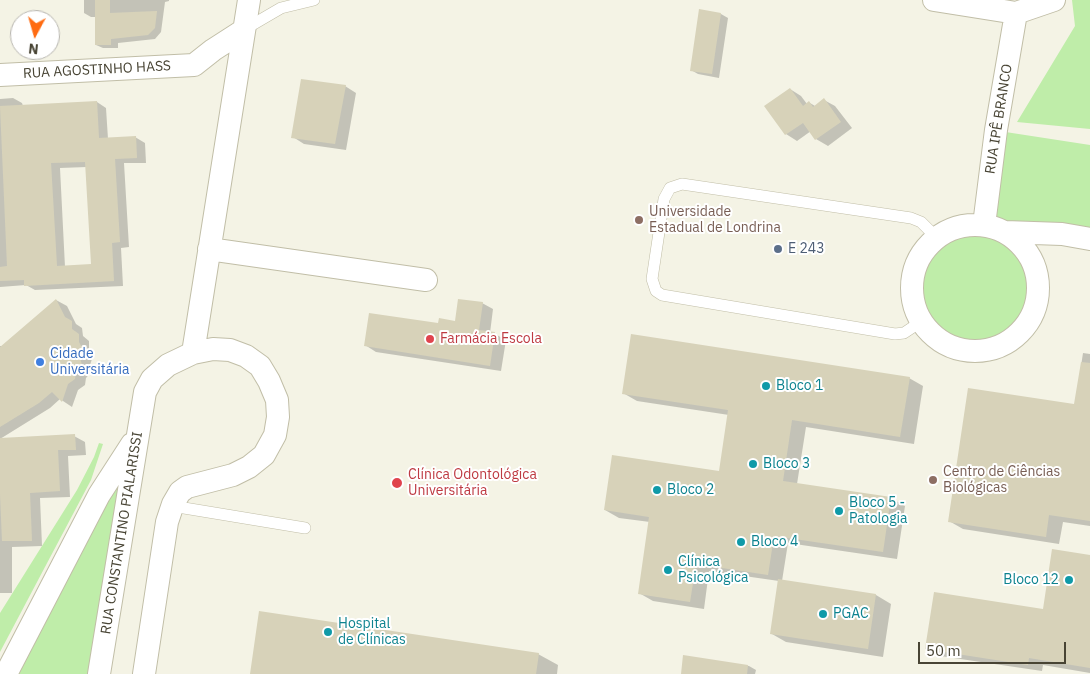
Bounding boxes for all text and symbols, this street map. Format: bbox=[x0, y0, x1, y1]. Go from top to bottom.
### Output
north arrow bbox=[10, 10, 60, 60]
text: N bbox=[28, 39, 40, 58]
street label: RUA AGOSTINHO HASS bbox=[23, 58, 171, 82]
street label: RUA IPÊ BRANCO bbox=[982, 63, 1016, 175]
place label: Universidade Estadual de Londrina bbox=[649, 204, 781, 236]
marker: Universidade Estadual de Londrina bbox=[633, 214, 645, 226]
place label: E 243 bbox=[788, 241, 825, 257]
marker: E 243 bbox=[772, 243, 784, 255]
place label: Farmácia Escola bbox=[440, 331, 542, 347]
marker: Farmácia Escola bbox=[424, 333, 436, 345]
place label: Cidade Universitária bbox=[50, 346, 129, 378]
marker: Cidade Universitária bbox=[34, 356, 46, 368]
place label: Bloco 1 bbox=[776, 378, 823, 394]
marker: Bloco 1 bbox=[760, 380, 772, 392]
street label: RUA CONSTANTINO PIALARISSI bbox=[98, 431, 146, 635]
place label: Bloco 3 bbox=[763, 456, 810, 472]
marker: Bloco 3 bbox=[747, 458, 759, 470]
place label: Centro de Ciências Biológicas bbox=[943, 464, 1060, 497]
place label: Clínica Odontológica Universitária bbox=[408, 467, 537, 500]
marker: Centro de Ciências Biológicas bbox=[927, 474, 939, 486]
marker: Clínica Odontológica Universitária bbox=[390, 476, 404, 490]
place label: Bloco 2 bbox=[667, 482, 714, 498]
marker: Bloco 2 bbox=[651, 484, 663, 496]
place label: Bloco 5 - Patologia bbox=[849, 495, 908, 528]
marker: Bloco 5 - Patologia bbox=[833, 505, 845, 517]
place label: Bloco 4 bbox=[751, 534, 798, 550]
marker: Bloco 4 bbox=[735, 536, 747, 548]
place label: Clínica Psicológica bbox=[678, 554, 749, 586]
marker: Clínica Psicológica bbox=[662, 564, 674, 576]
place label: Bloco 12 bbox=[1003, 572, 1059, 588]
marker: Bloco 12 bbox=[1063, 574, 1075, 586]
place label: PGAC bbox=[833, 606, 869, 622]
marker: PGAC bbox=[817, 608, 829, 620]
place label: Hospital de Clínicas bbox=[338, 616, 406, 648]
marker: Hospital de Clínicas bbox=[322, 626, 334, 638]
scale bar bbox=[920, 632, 1068, 664]
text: 50 m bbox=[926, 641, 961, 660]

